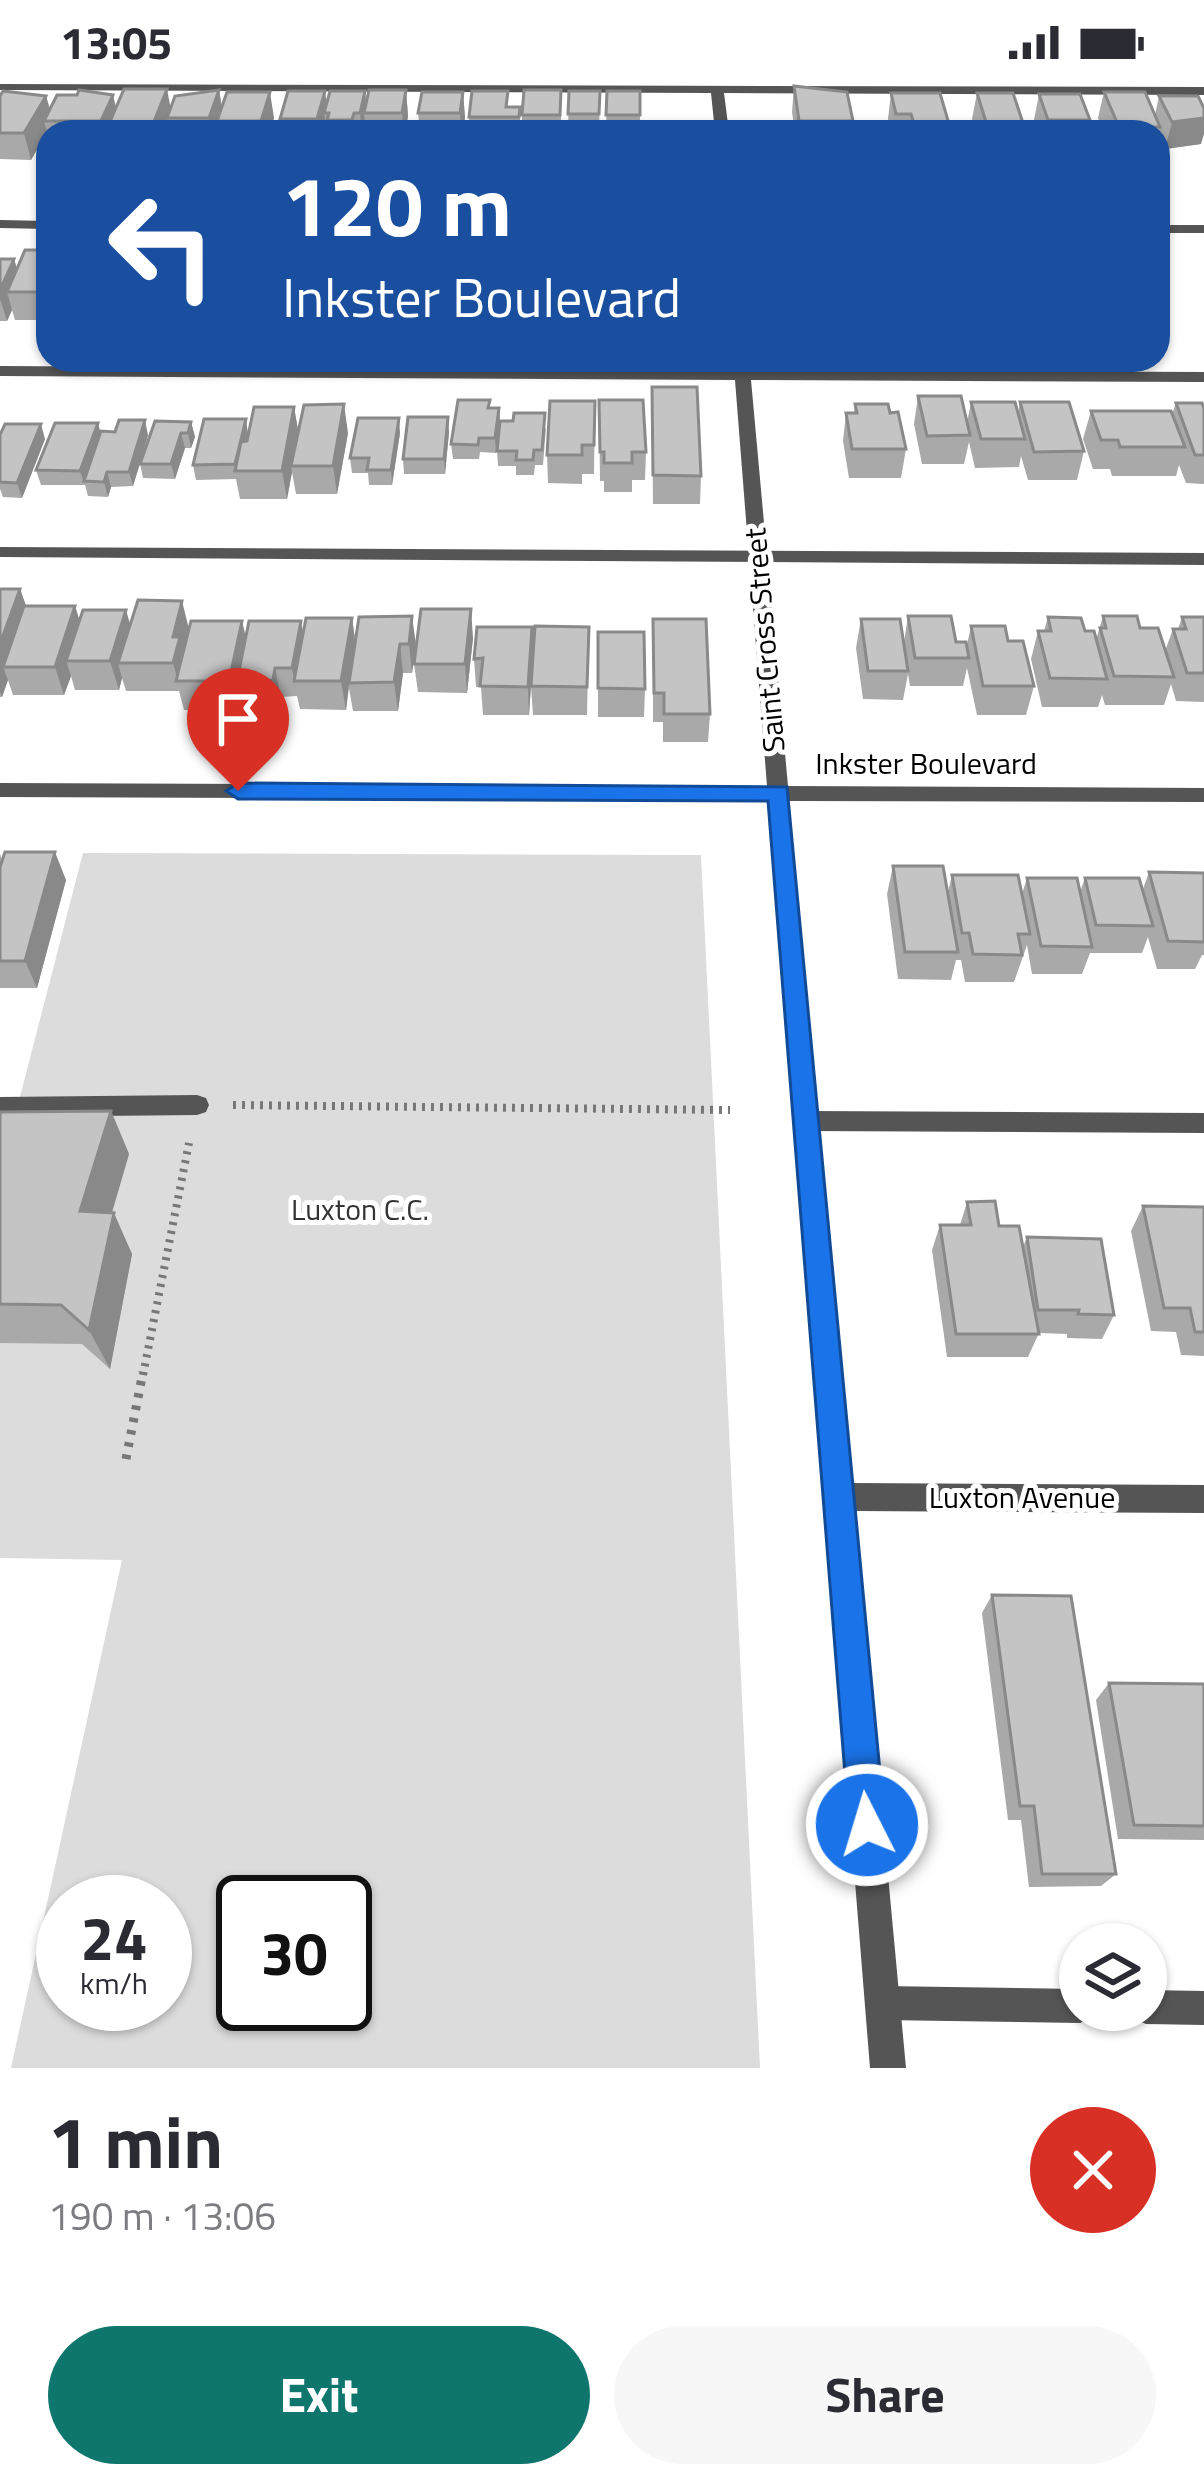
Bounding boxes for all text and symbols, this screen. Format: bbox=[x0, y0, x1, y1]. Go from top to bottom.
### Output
text: 13:05 bbox=[60, 8, 172, 76]
text: 120 m bbox=[282, 141, 512, 269]
icon: left bbox=[84, 168, 240, 324]
text: Inkster Boulevard bbox=[282, 256, 681, 338]
street label: Saint Cross Street bbox=[731, 526, 797, 754]
pin bbox=[187, 668, 289, 791]
icon: arrive bbox=[205, 686, 271, 752]
street label: Inkster Boulevard bbox=[815, 740, 1037, 786]
park label: Luxton C.C. bbox=[291, 1186, 429, 1232]
street label: Luxton Avenue bbox=[929, 1474, 1115, 1520]
position arrow bbox=[804, 1762, 930, 1888]
speed limit sign: 30 bbox=[216, 1875, 372, 2031]
text: 24 bbox=[80, 1892, 148, 1983]
map controls bbox=[1059, 1923, 1167, 2031]
button: layers bbox=[1059, 1923, 1167, 2031]
text: km/h bbox=[80, 1960, 148, 2006]
text: 1 min bbox=[48, 2086, 223, 2196]
button: close bbox=[1030, 2107, 1156, 2233]
text: 190 m · 13:06 bbox=[48, 2186, 276, 2245]
button: Exit bbox=[48, 2326, 590, 2464]
button: Share bbox=[614, 2326, 1156, 2464]

